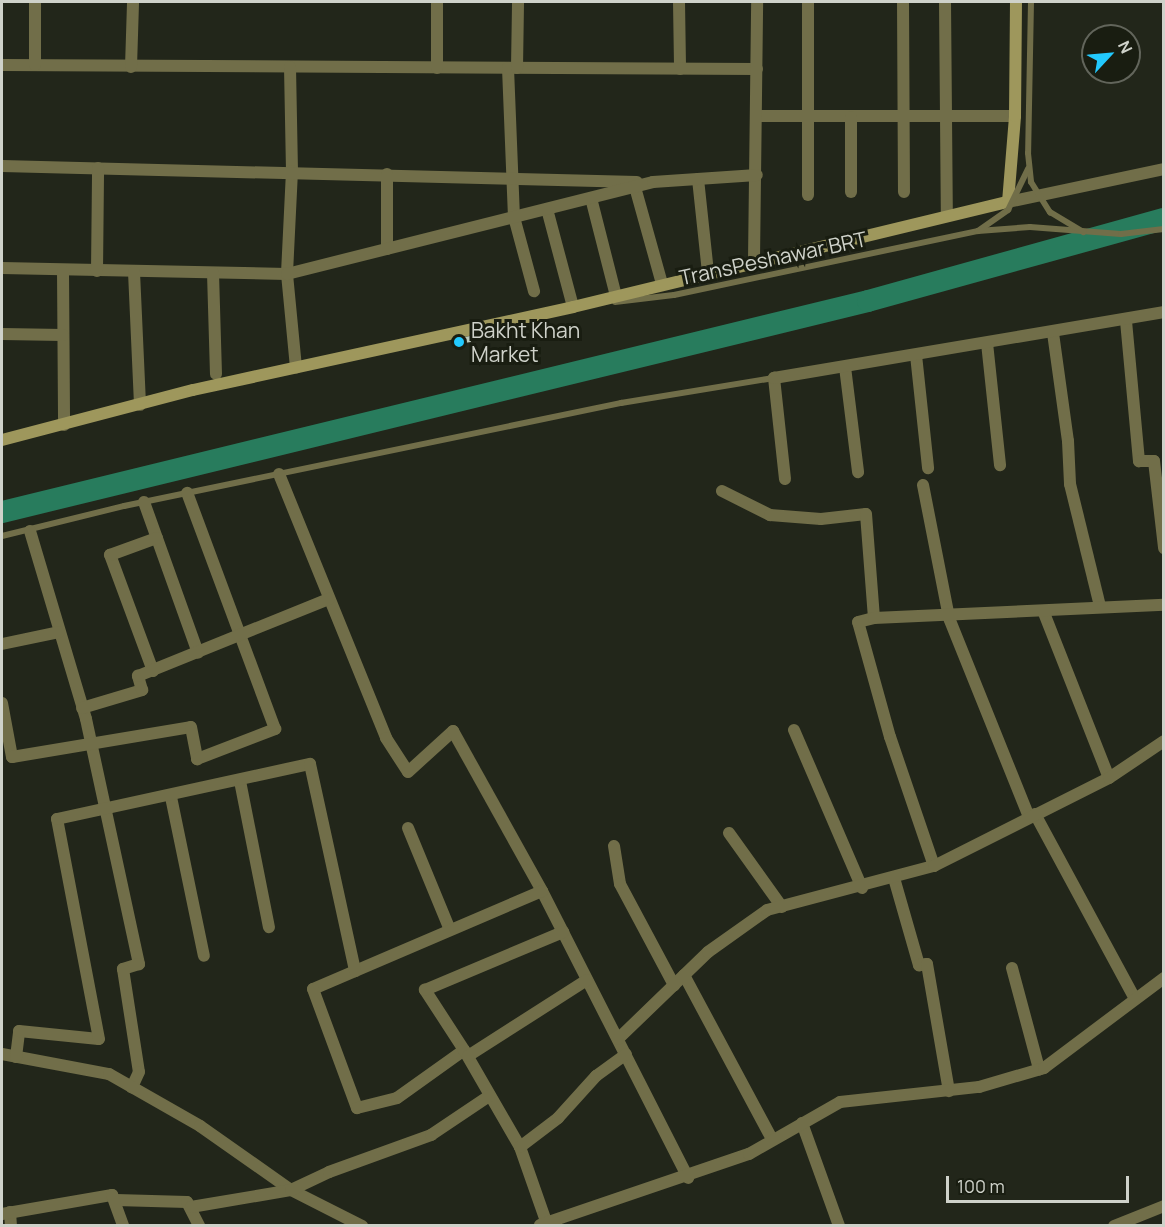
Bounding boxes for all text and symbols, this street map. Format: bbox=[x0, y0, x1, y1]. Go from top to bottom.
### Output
north arrow bbox=[1081, 24, 1141, 84]
text: N bbox=[1113, 37, 1138, 57]
street label: TransPeshawar BRT bbox=[677, 226, 869, 290]
place label: Bakht Khan Market bbox=[471, 317, 580, 367]
marker: Bakht Khan Market bbox=[452, 335, 466, 349]
scale bar bbox=[949, 1164, 1132, 1202]
text: 100 m bbox=[957, 1174, 1005, 1198]

